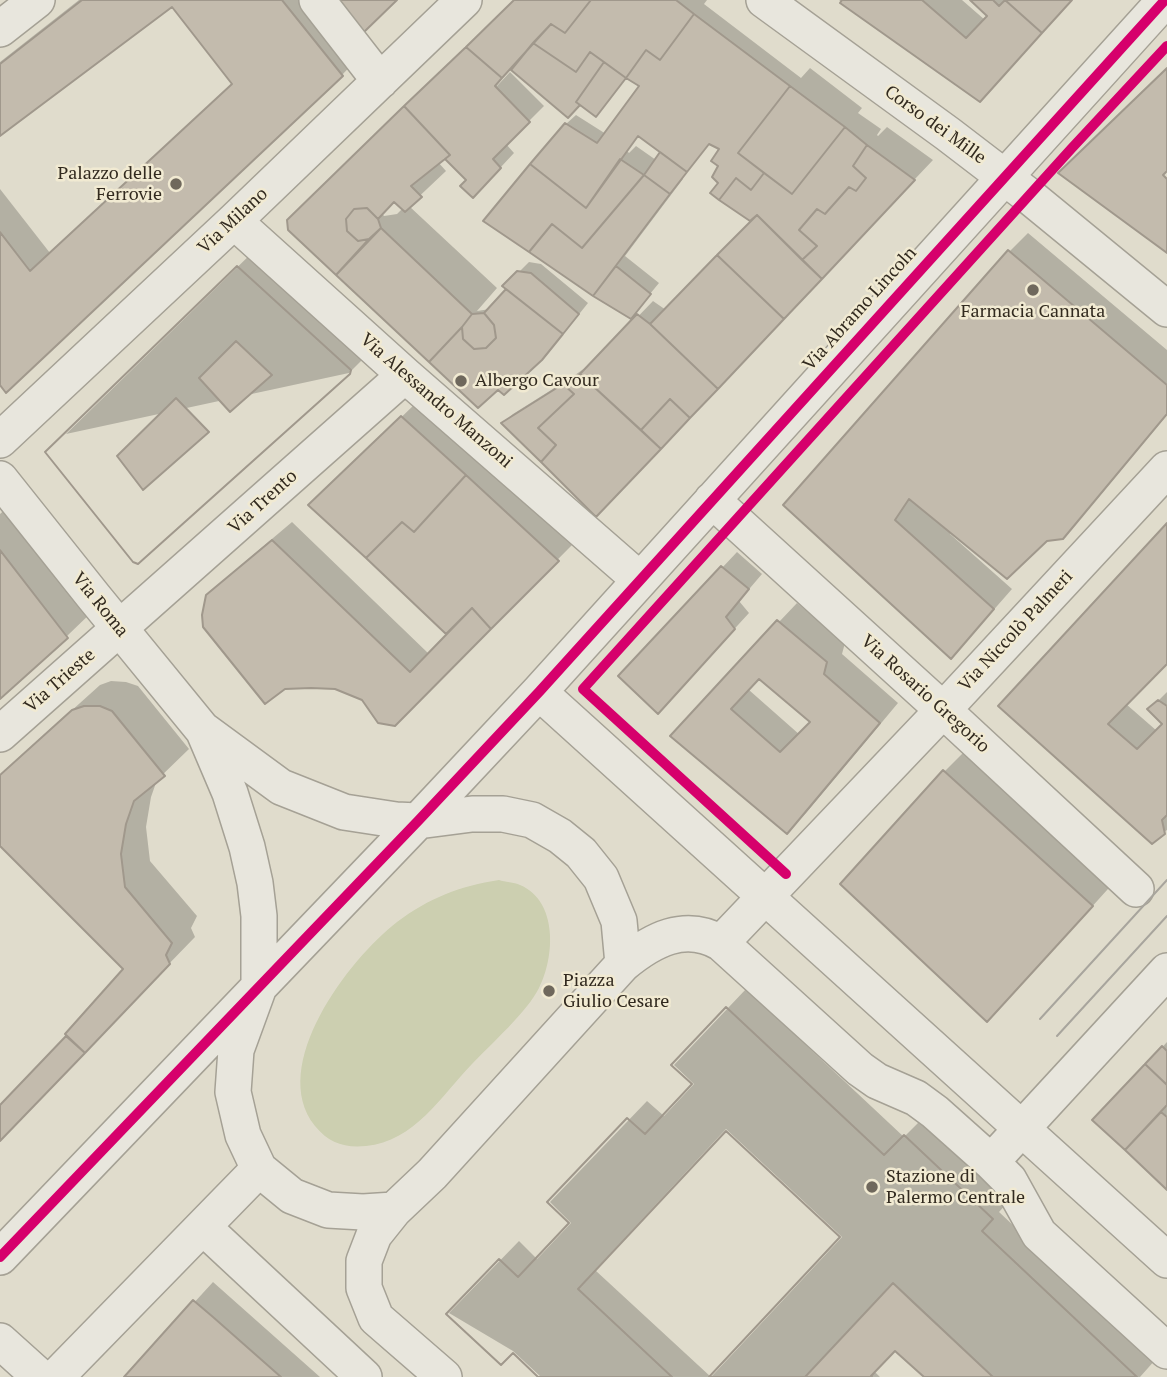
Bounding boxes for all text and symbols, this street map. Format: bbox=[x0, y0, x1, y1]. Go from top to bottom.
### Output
street label: Corso dei Mille bbox=[880, 81, 990, 169]
place label: Palazzo delle Ferrovie bbox=[57, 163, 162, 206]
marker: Palazzo delle Ferrovie bbox=[168, 176, 184, 192]
street label: Via Milano bbox=[194, 183, 272, 259]
street label: Via Abramo Lincoln bbox=[799, 243, 921, 375]
marker: Farmacia Cannata bbox=[1025, 282, 1041, 298]
place label: Farmacia Cannata bbox=[961, 301, 1105, 323]
street label: Via Alessandro Manzoni bbox=[355, 329, 517, 473]
place label: Albergo Cavour bbox=[475, 370, 599, 392]
marker: Albergo Cavour bbox=[453, 373, 469, 389]
street label: Via Trento bbox=[224, 466, 302, 538]
street label: Via Niccolò Palmeri bbox=[954, 566, 1078, 696]
street label: Via Roma bbox=[67, 568, 133, 642]
street label: Via Rosario Gregorio bbox=[856, 630, 994, 758]
street label: Via Trieste bbox=[20, 644, 100, 718]
place label: Piazza Giulio Cesare bbox=[563, 970, 669, 1012]
marker: Piazza Giulio Cesare bbox=[541, 983, 557, 999]
place label: Stazione di Palermo Centrale bbox=[886, 1166, 1025, 1208]
marker: Stazione di Palermo Centrale bbox=[864, 1179, 880, 1195]

